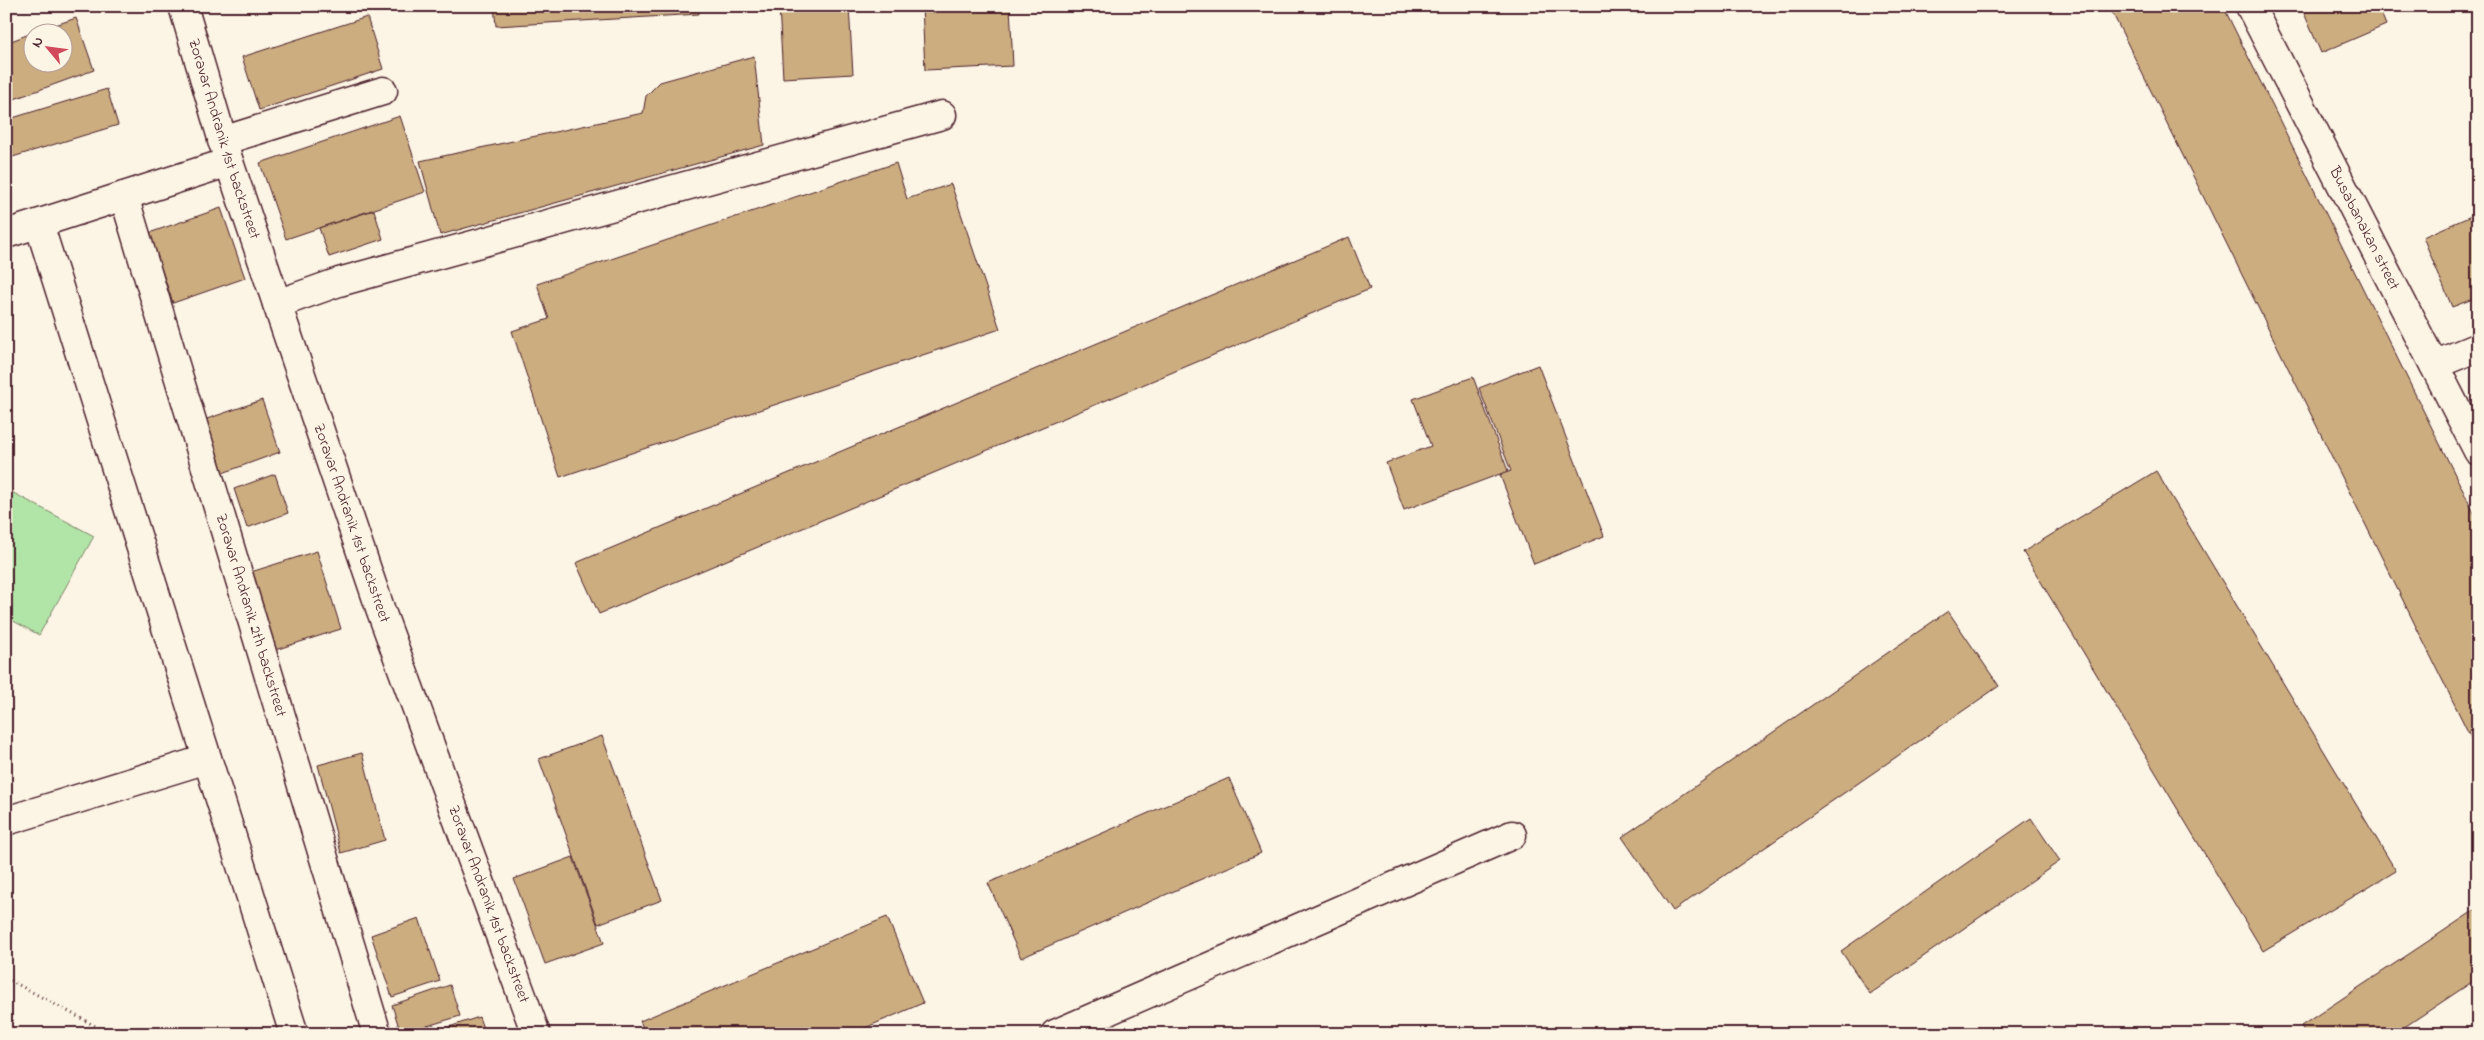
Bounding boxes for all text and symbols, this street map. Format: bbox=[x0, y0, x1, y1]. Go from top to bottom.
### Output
north arrow bbox=[22, 22, 72, 72]
text: N bbox=[26, 33, 49, 52]
street label: Zoravar Andranik 1st backstreet bbox=[181, 36, 267, 243]
street label: Busabanakan street bbox=[2322, 162, 2406, 295]
street label: Zoravar Andranik 1st backstreet bbox=[306, 420, 397, 627]
street label: Zoravar Andranik 2th backstreet bbox=[209, 511, 293, 721]
street label: Zoravar Andranik 1st backstreet bbox=[441, 802, 536, 1007]

